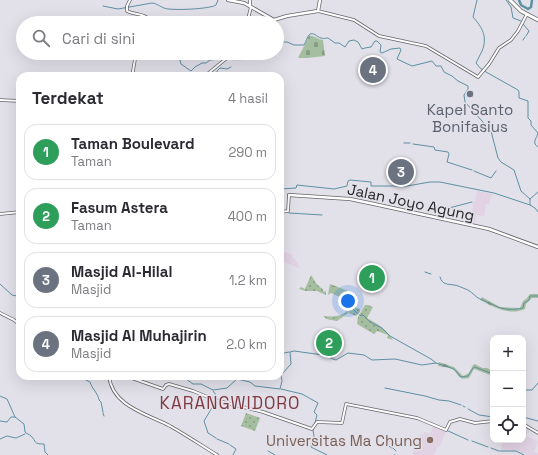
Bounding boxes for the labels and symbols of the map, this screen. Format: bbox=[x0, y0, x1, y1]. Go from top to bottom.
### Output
pin: 4 bbox=[360, 55, 386, 85]
marker: Kapel Santo Bonifasius bbox=[465, 89, 475, 99]
place label: Kapel Santo Bonifasius bbox=[427, 100, 513, 136]
pin: 3 bbox=[388, 157, 414, 187]
street label: Jalan Joyo Agung bbox=[346, 179, 476, 225]
pin: 1 bbox=[359, 263, 385, 293]
your location bbox=[338, 291, 358, 311]
pin: 2 bbox=[316, 328, 342, 358]
district label: KARANGWIDORO bbox=[160, 392, 300, 414]
place label: Universitas Ma Chung bbox=[266, 431, 422, 450]
marker: Universitas Ma Chung bbox=[425, 435, 435, 445]

